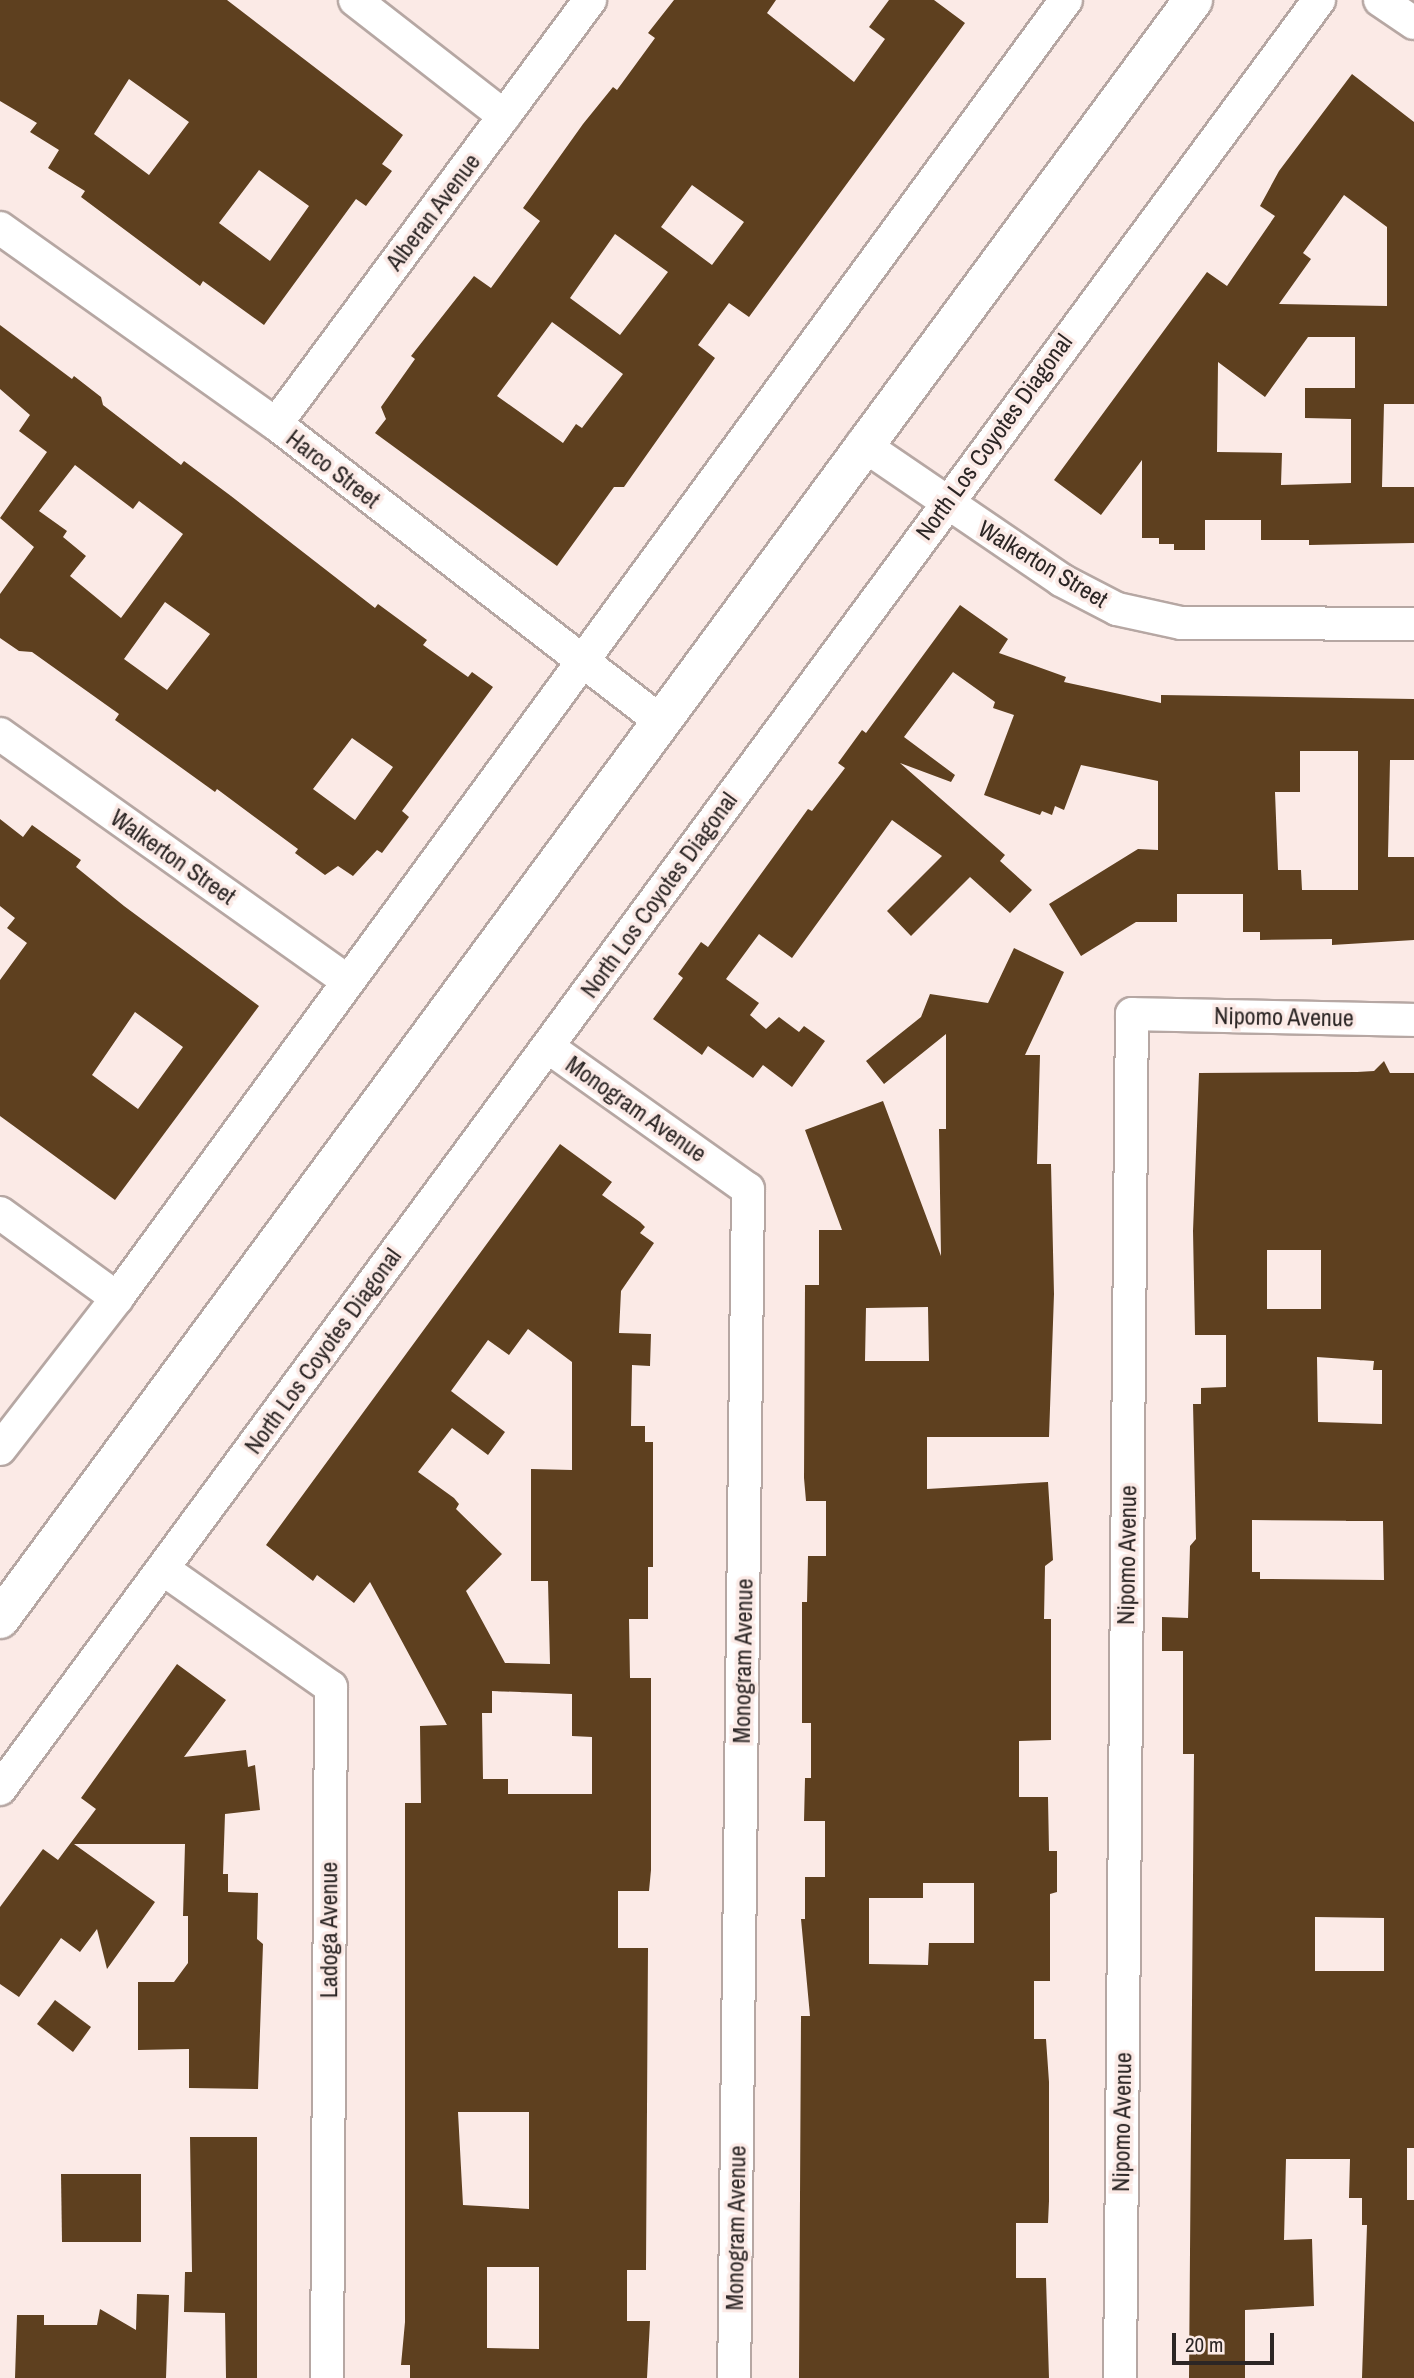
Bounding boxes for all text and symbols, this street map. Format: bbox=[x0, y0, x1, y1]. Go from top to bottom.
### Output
street label: Alberan Avenue bbox=[379, 148, 487, 276]
street label: North Los Coyotes Diagonal bbox=[910, 329, 1078, 545]
street label: Harco Street bbox=[281, 424, 385, 514]
street label: Walkerton Street bbox=[973, 514, 1113, 614]
street label: North Los Coyotes Diagonal bbox=[575, 787, 743, 1003]
street label: Walkerton Street bbox=[105, 803, 241, 911]
street label: Nipomo Avenue bbox=[1213, 1001, 1355, 1033]
street label: Monogram Avenue bbox=[560, 1050, 712, 1168]
street label: North Los Coyotes Diagonal bbox=[239, 1243, 407, 1459]
street label: Nipomo Avenue bbox=[1111, 1484, 1143, 1626]
street label: Monogram Avenue bbox=[727, 1578, 759, 1744]
street label: Ladoga Avenue bbox=[315, 1861, 343, 1999]
street label: Nipomo Avenue bbox=[1106, 2051, 1138, 2193]
street label: Monogram Avenue bbox=[720, 2145, 752, 2311]
scale bar bbox=[1176, 2318, 1278, 2362]
text: 20 m bbox=[1185, 2330, 1223, 2359]

